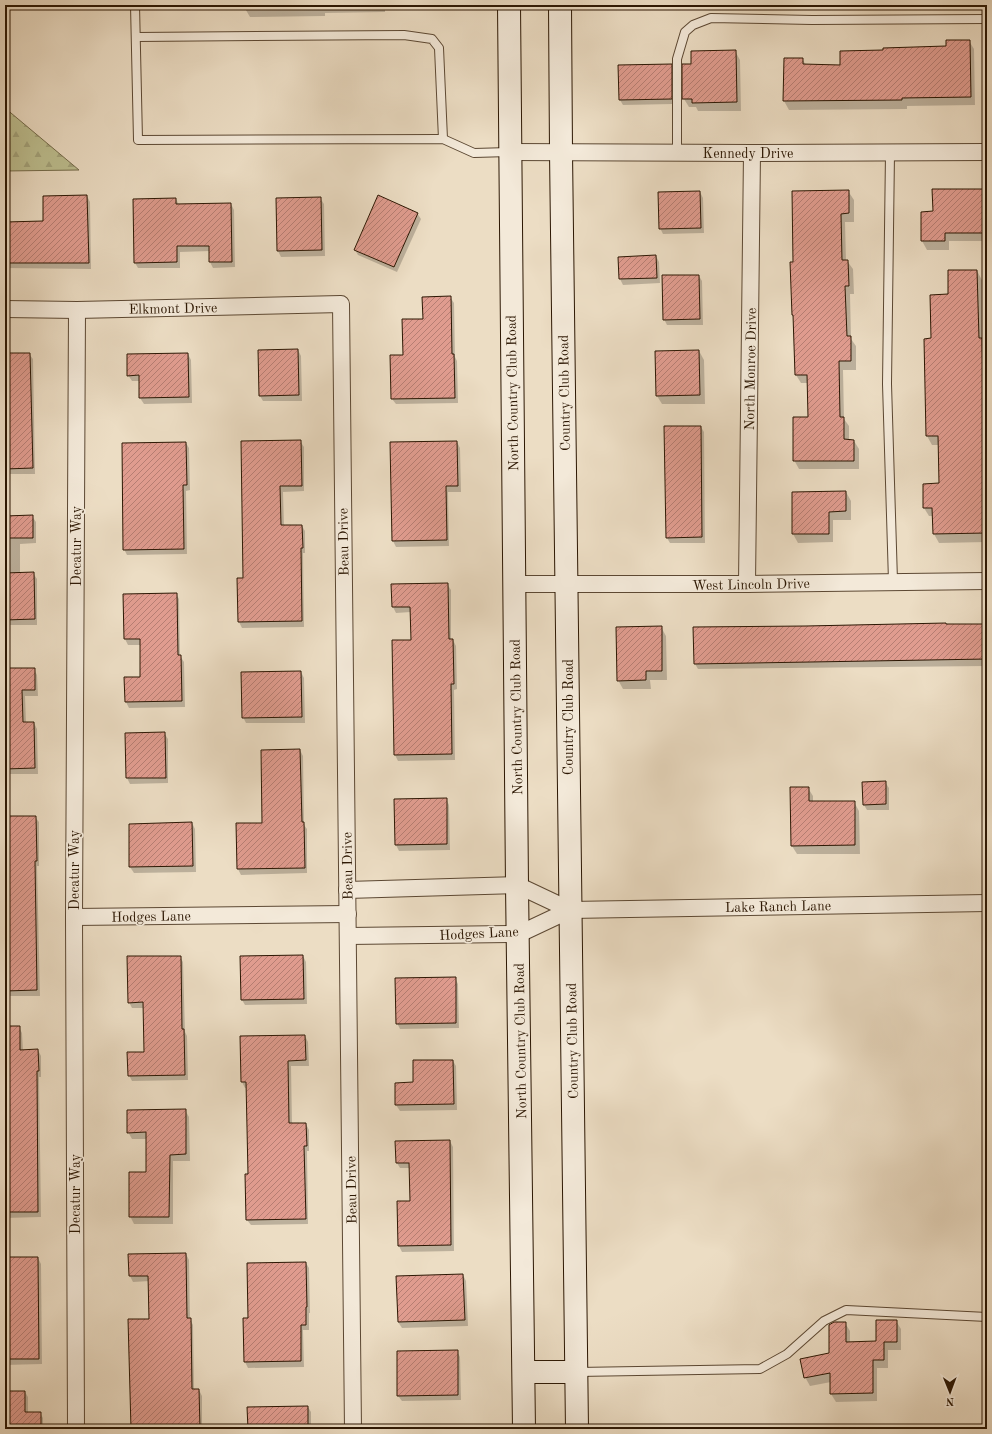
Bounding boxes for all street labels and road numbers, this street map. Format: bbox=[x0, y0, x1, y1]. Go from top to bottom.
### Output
street label: Kennedy Drive bbox=[703, 147, 793, 161]
street label: Elkmont Drive bbox=[129, 301, 218, 317]
street label: North Monroe Drive bbox=[743, 307, 759, 431]
street label: North Country Club Road bbox=[505, 315, 521, 471]
street label: Country Club Road bbox=[557, 335, 573, 451]
street label: Decatur Way bbox=[70, 505, 84, 586]
street label: Beau Drive bbox=[336, 508, 352, 576]
street label: West Lincoln Drive bbox=[692, 577, 810, 593]
street label: North Country Club Road bbox=[509, 639, 525, 795]
street label: Country Club Road bbox=[562, 659, 576, 775]
street label: Decatur Way bbox=[68, 829, 82, 910]
street label: Beau Drive bbox=[340, 832, 356, 900]
street label: Lake Ranch Lane bbox=[725, 899, 831, 915]
street label: Hodges Lane bbox=[111, 909, 191, 925]
street label: Hodges Lane bbox=[439, 925, 519, 943]
street label: North Country Club Road bbox=[513, 963, 529, 1119]
street label: Country Club Road bbox=[565, 983, 581, 1099]
street label: Decatur Way bbox=[69, 1153, 83, 1234]
street label: Beau Drive bbox=[344, 1156, 360, 1224]

